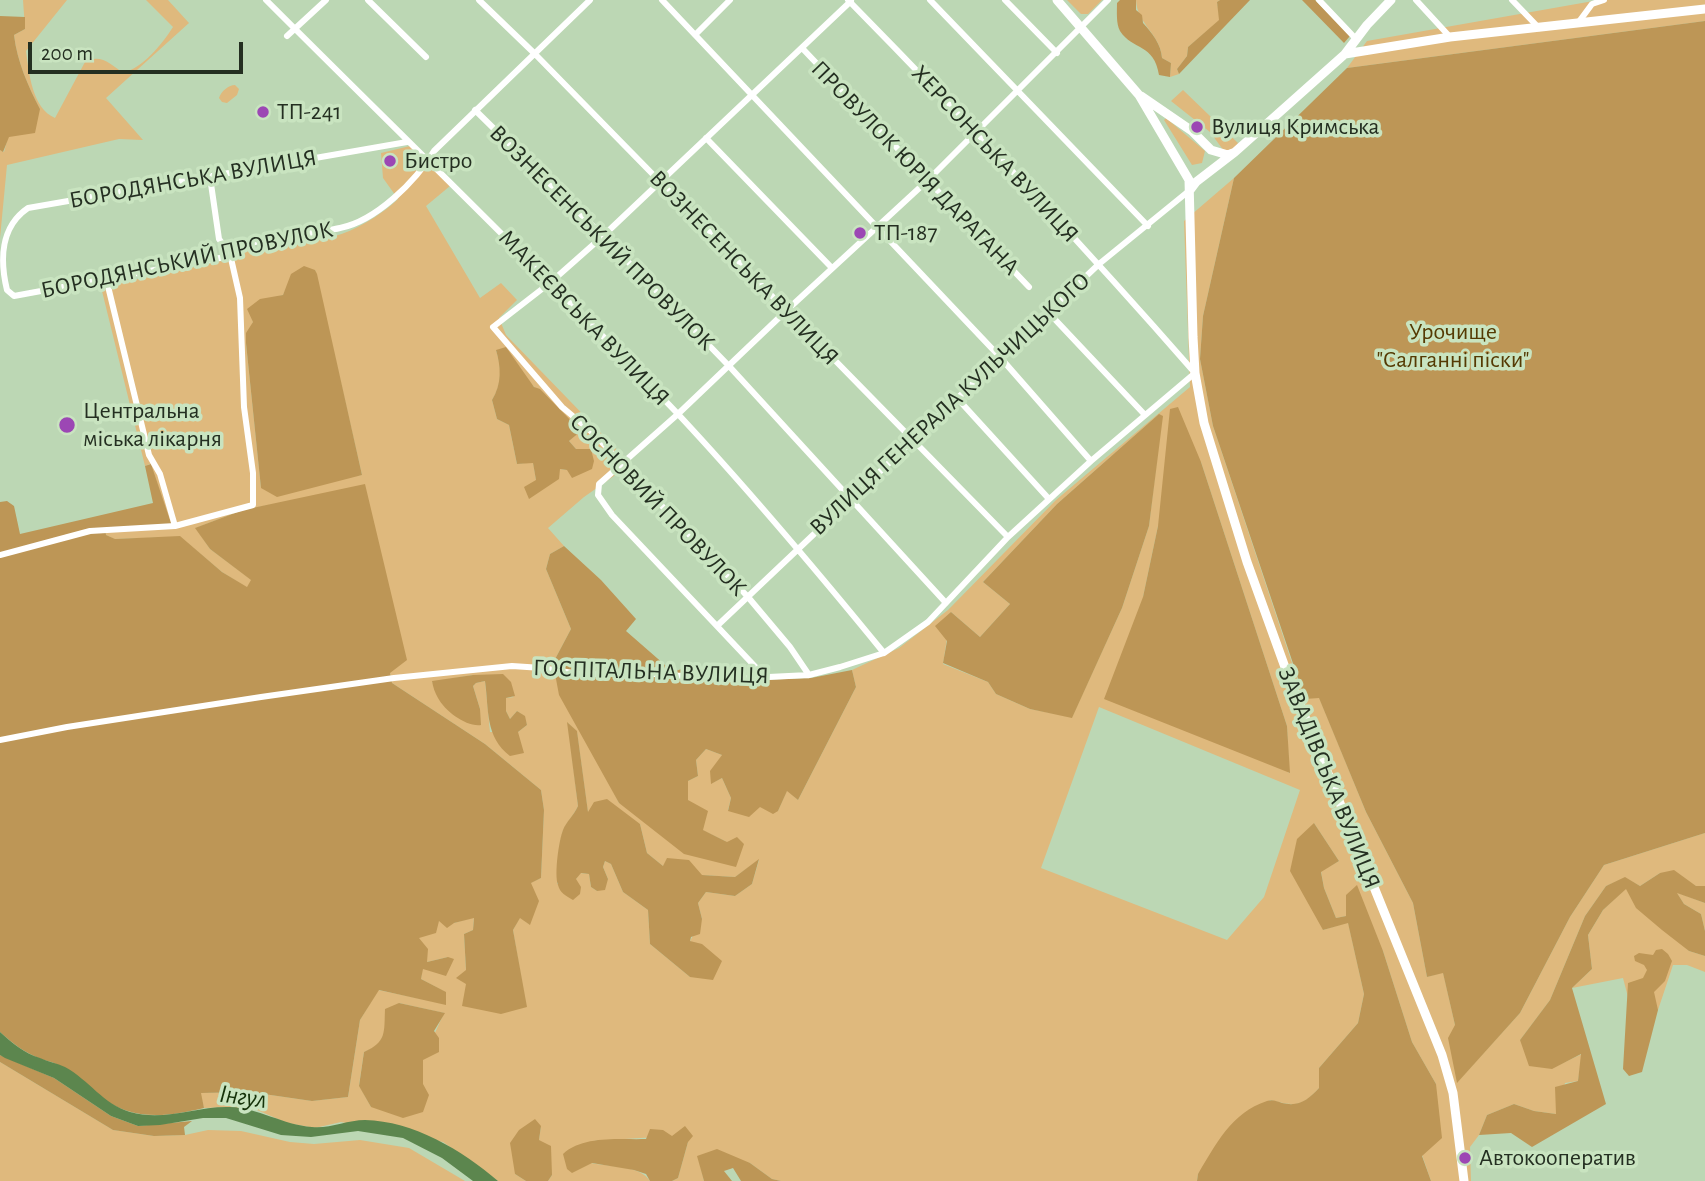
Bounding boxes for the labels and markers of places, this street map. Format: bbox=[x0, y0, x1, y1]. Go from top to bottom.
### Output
place label: ТП-241 bbox=[277, 98, 342, 126]
marker: ТП-241 bbox=[255, 104, 271, 120]
place label: Вулиця Кримська bbox=[1211, 113, 1379, 141]
marker: Вулиця Кримська bbox=[1189, 119, 1205, 135]
place label: Бистро bbox=[404, 147, 472, 175]
marker: Бистро bbox=[382, 153, 398, 169]
place label: ТП-187 bbox=[874, 219, 937, 247]
marker: ТП-187 bbox=[852, 225, 868, 241]
place label: Центральна міська лікарня bbox=[83, 397, 222, 453]
marker: Центральна міська лікарня bbox=[57, 415, 77, 435]
place label: Автокооператив bbox=[1479, 1144, 1636, 1172]
marker: Автокооператив bbox=[1457, 1150, 1473, 1166]

